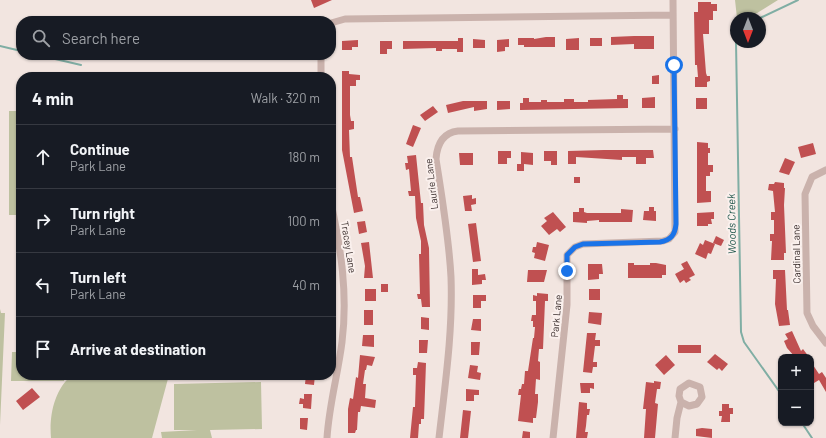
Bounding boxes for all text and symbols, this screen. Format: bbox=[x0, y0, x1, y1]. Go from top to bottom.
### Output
north arrow bbox=[730, 12, 766, 48]
search box bbox=[16, 16, 336, 60]
icon: search bbox=[30, 27, 52, 49]
text: Search here bbox=[62, 29, 140, 47]
route start bbox=[665, 56, 683, 74]
text: 4 min bbox=[32, 88, 74, 108]
text: Walk · 320 m bbox=[251, 90, 320, 106]
text: Continue bbox=[70, 140, 130, 158]
icon: ahead bbox=[32, 146, 54, 168]
text: 180 m bbox=[288, 149, 320, 165]
text: Park Lane bbox=[70, 158, 126, 174]
street label: Laurie Lane bbox=[422, 158, 440, 210]
water label: Woods Creek bbox=[724, 193, 738, 254]
text: Turn right bbox=[70, 204, 135, 222]
icon: right bbox=[32, 210, 54, 232]
text: 100 m bbox=[287, 213, 320, 229]
street label: Tracey Lane bbox=[339, 220, 359, 274]
text: Park Lane bbox=[70, 222, 126, 238]
street label: Cardinal Lane bbox=[789, 224, 803, 284]
route end bbox=[558, 262, 576, 280]
text: Turn left bbox=[70, 268, 126, 286]
icon: left bbox=[32, 274, 54, 296]
text: 40 m bbox=[292, 277, 320, 293]
text: Park Lane bbox=[70, 286, 126, 302]
street label: Park Lane bbox=[548, 294, 564, 338]
icon: arrive bbox=[32, 338, 54, 360]
text: Arrive at destination bbox=[70, 340, 206, 358]
map controls bbox=[778, 354, 814, 426]
button: + bbox=[778, 354, 814, 390]
button: − bbox=[778, 390, 814, 426]

